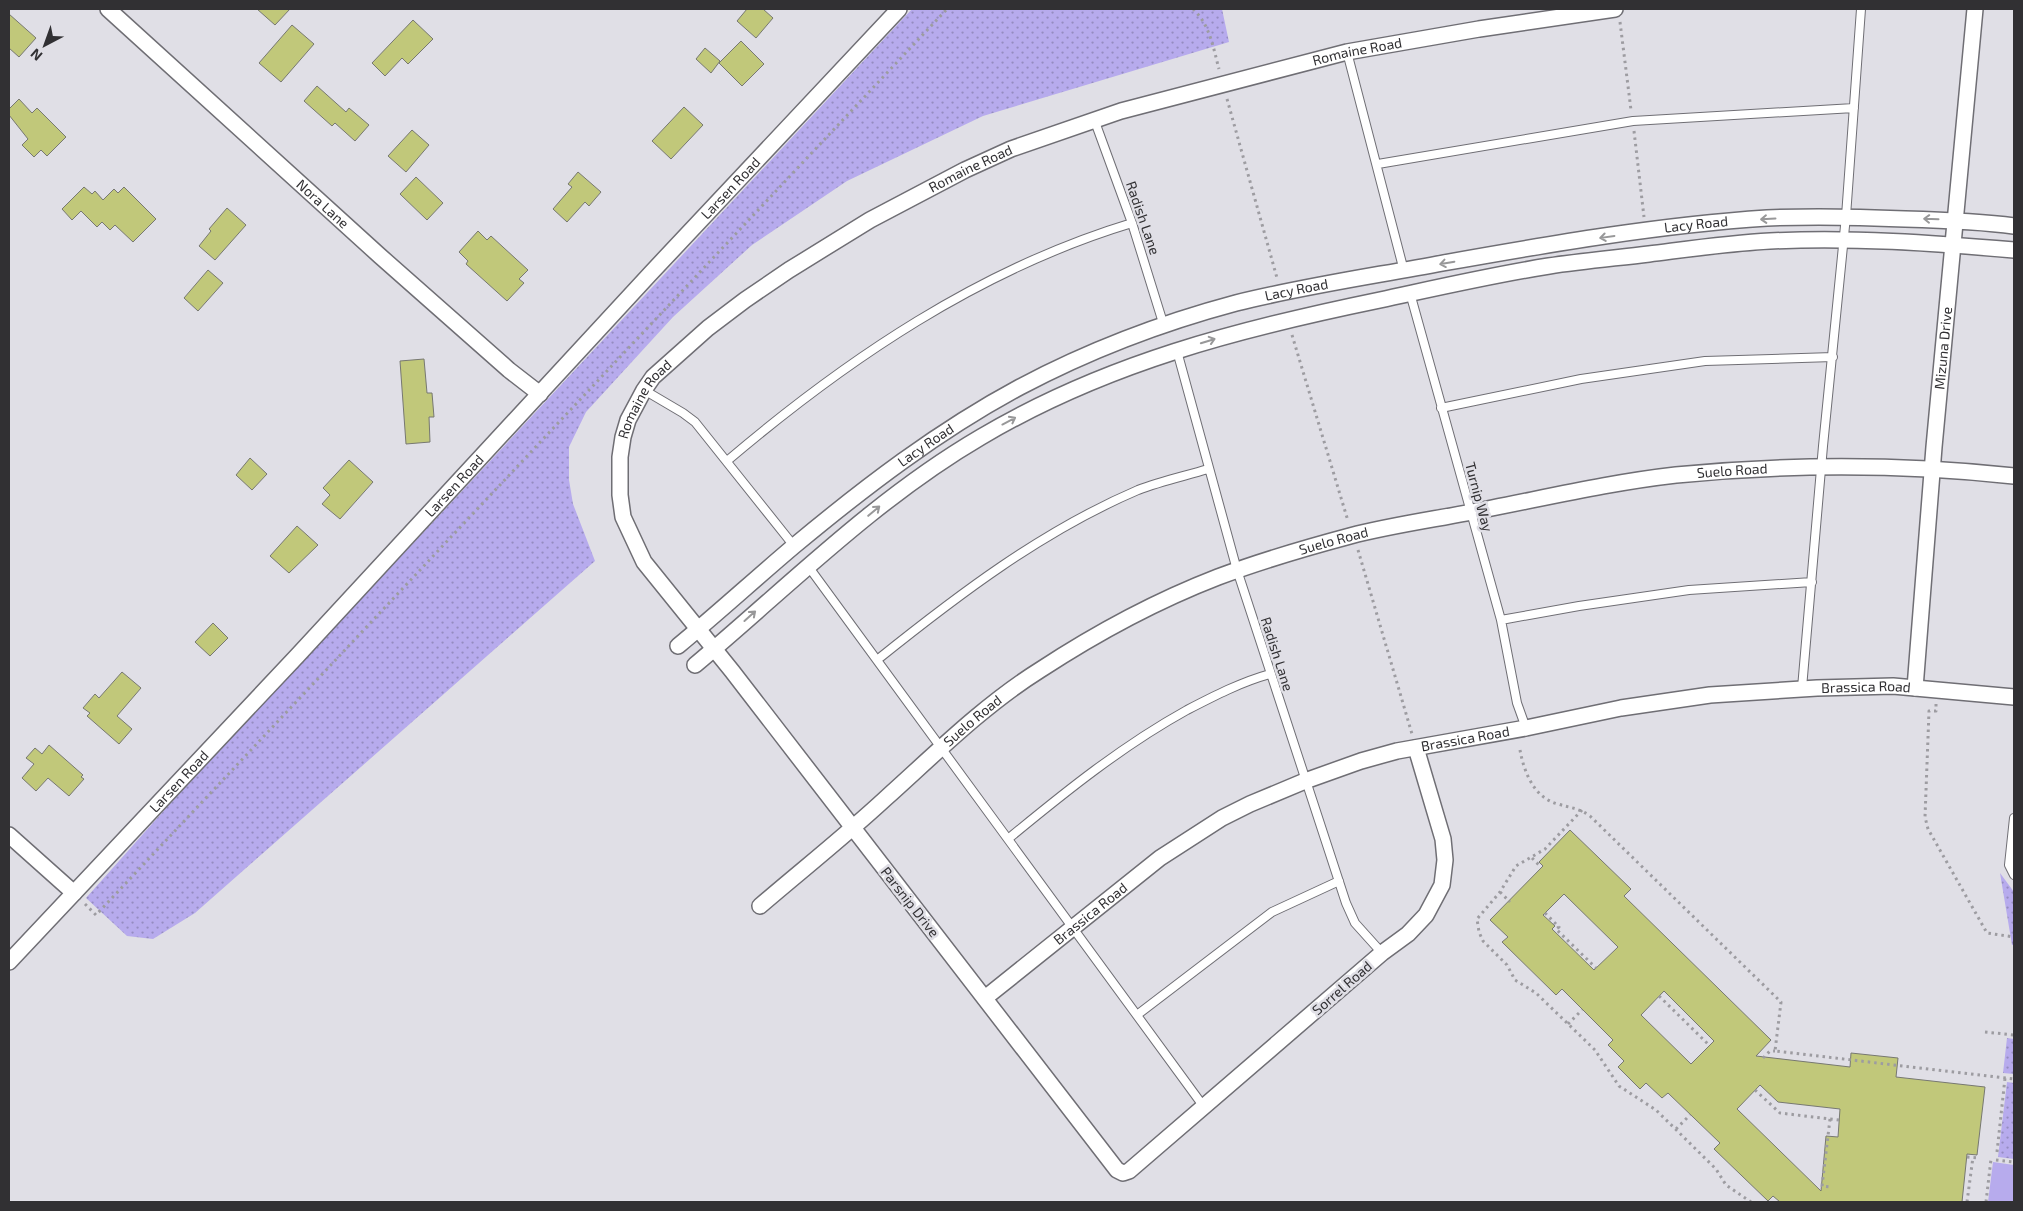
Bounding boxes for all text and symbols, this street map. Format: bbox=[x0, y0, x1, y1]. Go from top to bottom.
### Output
north arrow bbox=[20, 20, 70, 70]
street label: Romaine Road bbox=[1310, 34, 1403, 69]
text: N bbox=[27, 45, 46, 65]
street label: Romaine Road bbox=[925, 141, 1015, 196]
street label: Larsen Road bbox=[697, 153, 763, 222]
street label: Nora Lane bbox=[293, 176, 353, 232]
street label: Radish Lane bbox=[1123, 179, 1164, 257]
street label: Lacy Road bbox=[1663, 212, 1729, 236]
one-way arrow bbox=[1761, 214, 1777, 223]
one-way arrow bbox=[1923, 215, 1939, 224]
one-way arrow bbox=[1599, 232, 1615, 242]
one-way arrow bbox=[1439, 258, 1455, 268]
street label: Lacy Road bbox=[1263, 275, 1329, 304]
street label: Mizuna Drive bbox=[1930, 306, 1955, 390]
one-way arrow bbox=[1200, 336, 1216, 346]
street label: Romaine Road bbox=[614, 356, 675, 441]
one-way arrow bbox=[1001, 416, 1016, 425]
street label: Lacy Road bbox=[894, 420, 957, 470]
street label: Larsen Road bbox=[421, 451, 487, 520]
street label: Turnip Way bbox=[1462, 460, 1497, 534]
street label: Suelo Road bbox=[1696, 460, 1768, 481]
one-way arrow bbox=[867, 505, 880, 516]
street label: Suelo Road bbox=[1297, 523, 1370, 558]
one-way arrow bbox=[744, 611, 757, 622]
street label: Radish Lane bbox=[1258, 615, 1297, 693]
street label: Brassica Road bbox=[1821, 677, 1912, 696]
street label: Suelo Road bbox=[940, 691, 1005, 750]
street label: Brassica Road bbox=[1420, 722, 1511, 755]
street label: Larsen Road bbox=[145, 747, 212, 816]
street label: Parsnip Drive bbox=[878, 863, 943, 940]
street label: Brassica Road bbox=[1050, 879, 1130, 948]
street label: Sorrel Road bbox=[1308, 957, 1375, 1018]

